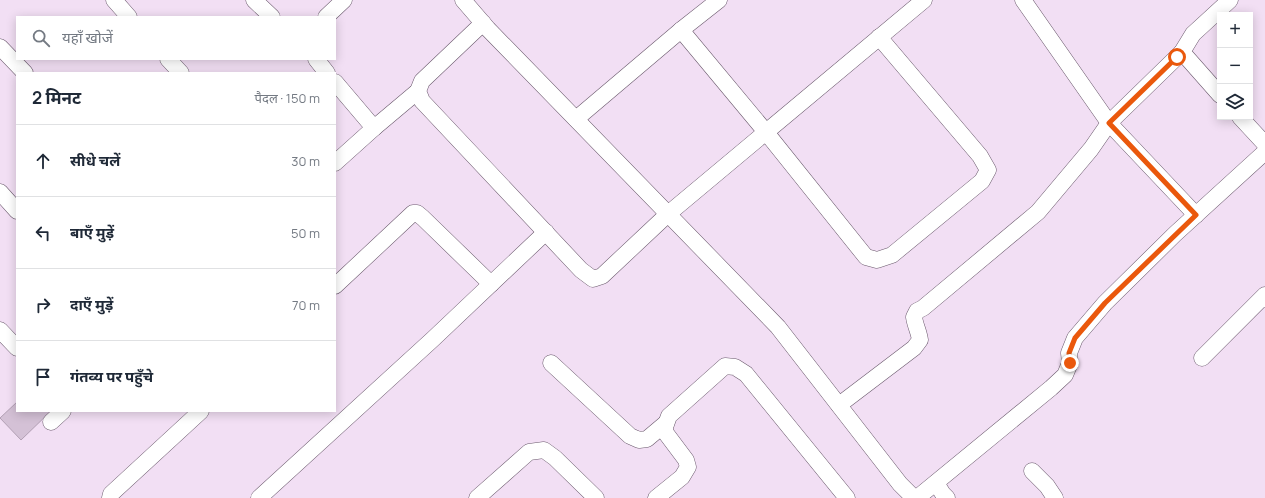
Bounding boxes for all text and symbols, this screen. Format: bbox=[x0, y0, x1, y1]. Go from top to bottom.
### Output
map controls bbox=[1217, 12, 1253, 120]
button: + bbox=[1217, 12, 1253, 48]
search box bbox=[16, 16, 336, 60]
icon: search bbox=[30, 27, 52, 49]
text: यहाँ खोजें bbox=[62, 27, 113, 48]
route start bbox=[1168, 48, 1186, 66]
button: − bbox=[1217, 48, 1253, 84]
button: layers bbox=[1217, 84, 1253, 120]
text: 2 मिनट bbox=[32, 86, 81, 109]
text: पैदल · 150 m bbox=[255, 89, 320, 107]
icon: ahead bbox=[32, 150, 54, 172]
text: सीधे चलें bbox=[70, 150, 120, 171]
text: 30 m bbox=[291, 152, 320, 170]
icon: left bbox=[32, 222, 54, 244]
text: बाएँ मुड़ें bbox=[70, 222, 114, 243]
text: 50 m bbox=[291, 224, 320, 242]
icon: right bbox=[32, 294, 54, 316]
text: दाएँ मुड़ें bbox=[70, 294, 113, 315]
text: 70 m bbox=[292, 296, 320, 314]
route end bbox=[1061, 354, 1079, 372]
icon: arrive bbox=[32, 366, 54, 388]
text: गंतव्य पर पहुँचे bbox=[70, 366, 153, 387]

